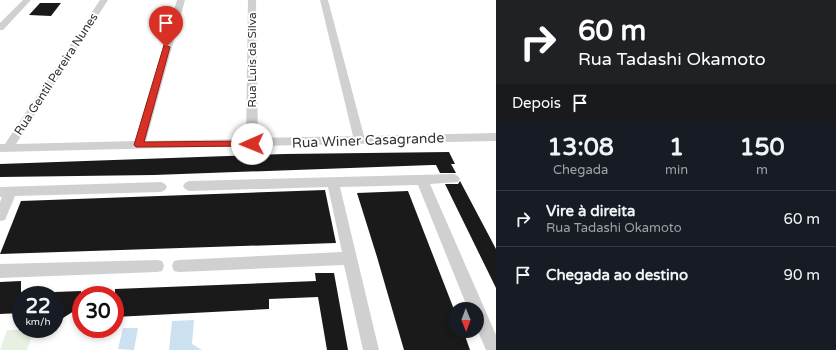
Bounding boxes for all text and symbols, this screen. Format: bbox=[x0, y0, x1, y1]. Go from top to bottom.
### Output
pin bbox=[149, 6, 183, 47]
street label: Rua Gentil Pereira Nunes bbox=[11, 10, 101, 138]
icon: arrive bbox=[155, 12, 177, 34]
street label: Rua Luís da Silva bbox=[245, 12, 259, 108]
text: 60 m bbox=[578, 14, 646, 48]
icon: right bbox=[512, 16, 564, 68]
text: Rua Tadashi Okamoto bbox=[578, 48, 766, 70]
icon: arrive bbox=[569, 92, 591, 114]
text: Depois bbox=[512, 94, 561, 112]
position arrow bbox=[231, 123, 273, 165]
street label: Rua Winer Casagrande bbox=[292, 129, 445, 152]
text: 13:08 bbox=[547, 133, 614, 162]
text: 1 bbox=[669, 133, 684, 162]
text: 150 bbox=[739, 133, 785, 162]
text: Chegada bbox=[553, 162, 608, 178]
text: min bbox=[665, 162, 688, 178]
text: m bbox=[756, 162, 768, 178]
text: Vire à direita bbox=[546, 202, 635, 220]
icon: right bbox=[512, 208, 534, 230]
text: 60 m bbox=[783, 210, 820, 228]
text: Rua Tadashi Okamoto bbox=[546, 220, 682, 236]
icon: arrive bbox=[512, 264, 534, 286]
text: Chegada ao destino bbox=[546, 266, 688, 284]
text: 90 m bbox=[783, 266, 820, 284]
speed limit sign: 30 bbox=[72, 286, 124, 338]
text: 22 bbox=[25, 295, 51, 319]
north arrow bbox=[448, 302, 484, 338]
map controls bbox=[448, 302, 484, 338]
text: km/h bbox=[25, 316, 51, 328]

